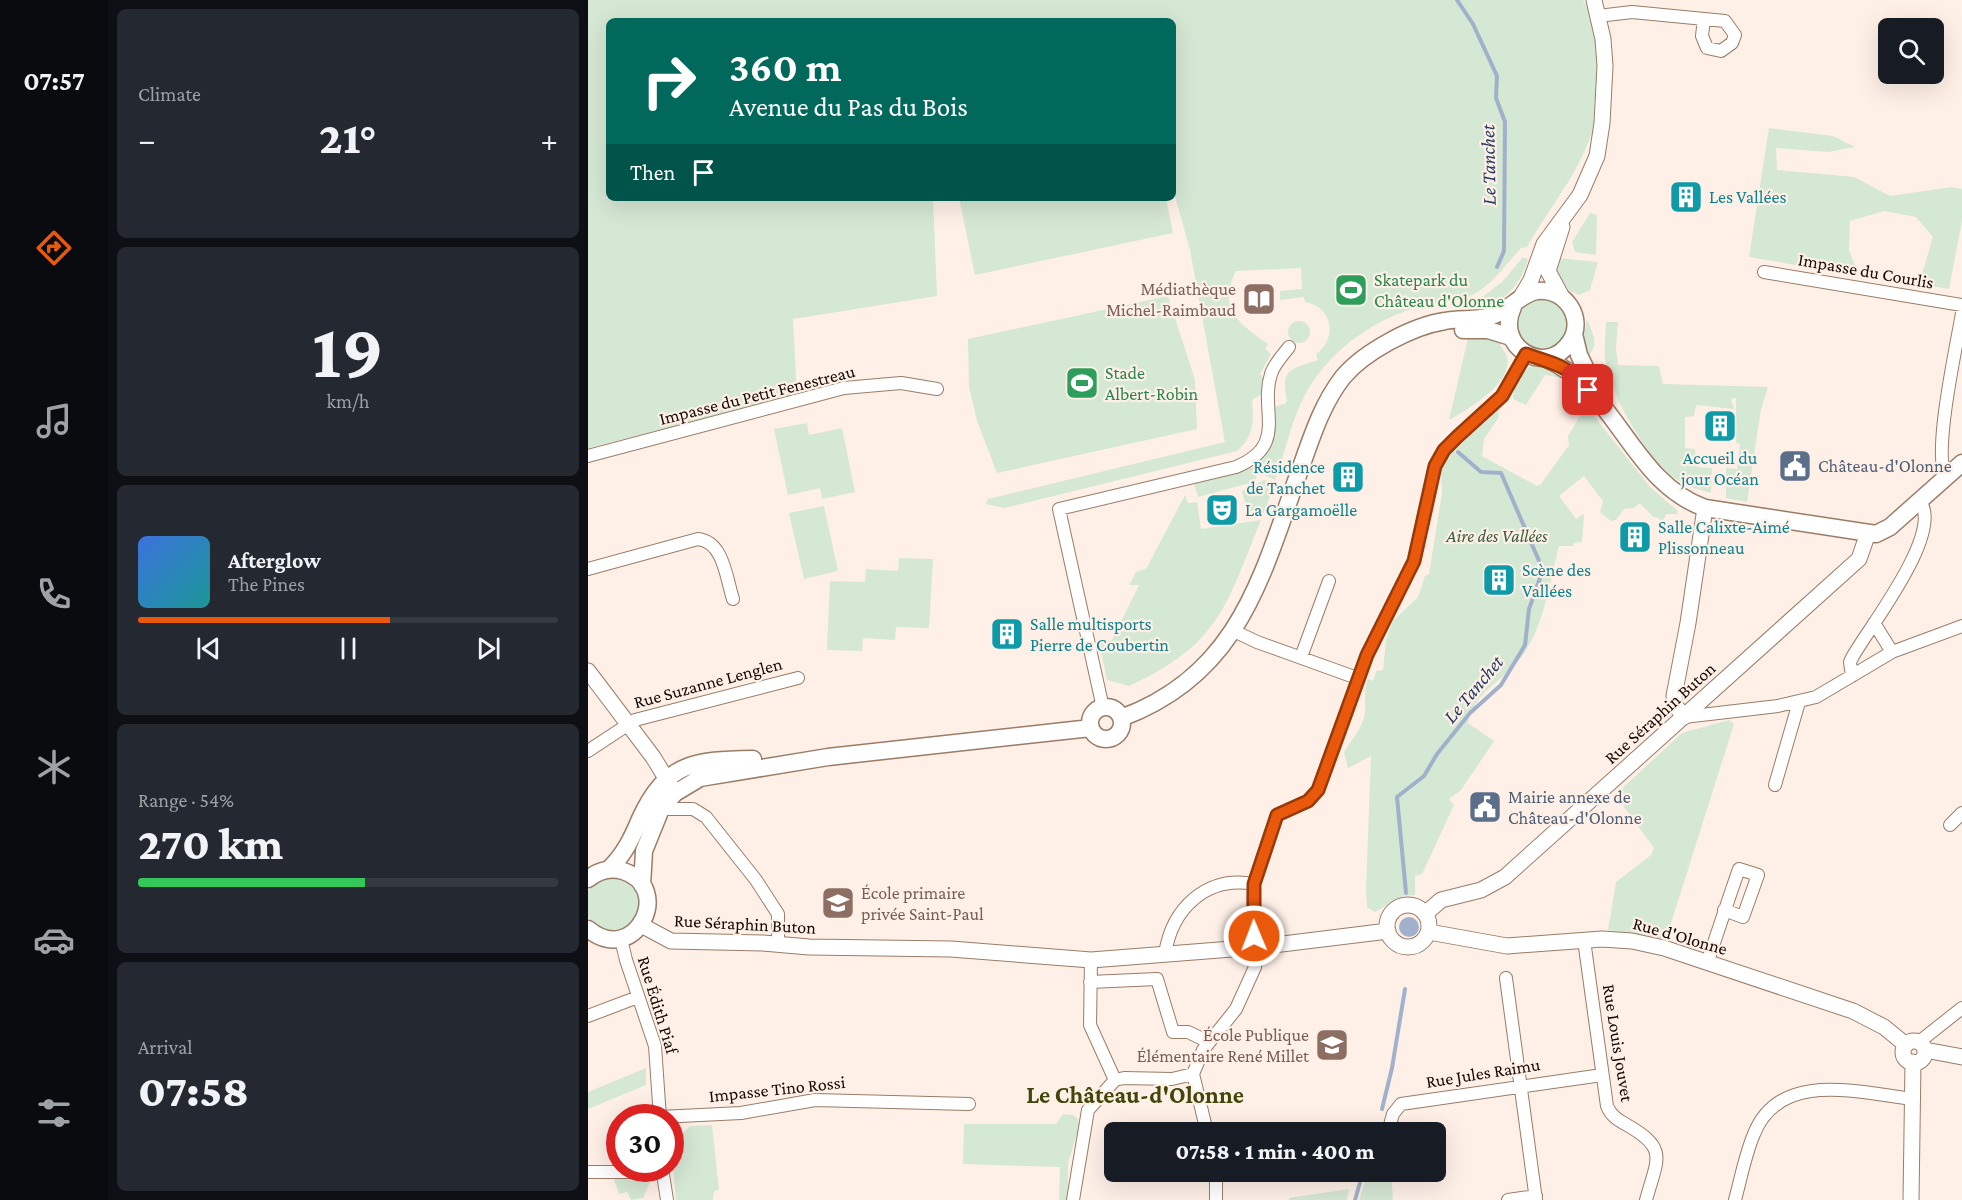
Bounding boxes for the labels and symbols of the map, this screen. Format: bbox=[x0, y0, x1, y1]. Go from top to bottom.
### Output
water label: Le Tanchet bbox=[1476, 123, 1500, 206]
building icon: Les Vallées bbox=[1668, 179, 1704, 215]
place label: Les Vallées bbox=[1709, 187, 1786, 207]
street label: Impasse du Courlis bbox=[1797, 249, 1935, 293]
place label: Skatepark du Château d'Olonne bbox=[1374, 270, 1504, 311]
sports icon: Skatepark du Château d'Olonne bbox=[1333, 272, 1369, 308]
place label: Médiathèque Michel-Raimbaud bbox=[1106, 279, 1237, 320]
library icon: Médiathèque Michel-Raimbaud bbox=[1241, 281, 1277, 317]
street label: Impasse du Petit Fenestreau bbox=[657, 361, 857, 429]
place label: Stade Albert-Robin bbox=[1105, 363, 1199, 404]
pin bbox=[1562, 364, 1613, 415]
sports icon: Stade Albert-Robin bbox=[1064, 365, 1100, 401]
building icon: Accueil du jour Océan bbox=[1702, 408, 1738, 444]
place label: Accueil du jour Océan bbox=[1680, 448, 1759, 490]
public building icon: Château-d'Olonne bbox=[1777, 448, 1813, 484]
place label: Château-d'Olonne bbox=[1818, 456, 1952, 476]
place label: Résidence de Tanchet bbox=[1246, 457, 1326, 498]
building icon: Résidence de Tanchet bbox=[1330, 459, 1366, 495]
theatre icon: La Gargamoëlle bbox=[1204, 492, 1240, 528]
place label: La Gargamoëlle bbox=[1245, 500, 1357, 520]
place label: Salle Calixte-Aimé Plissonneau bbox=[1658, 517, 1790, 558]
building icon: Salle Calixte-Aimé Plissonneau bbox=[1617, 519, 1653, 555]
park label: Aire des Vallées bbox=[1445, 526, 1548, 546]
place label: Scène des Vallées bbox=[1522, 560, 1591, 601]
building icon: Scène des Vallées bbox=[1481, 562, 1517, 598]
place label: Salle multisports Pierre de Coubertin bbox=[1030, 614, 1169, 655]
building icon: Salle multisports Pierre de Coubertin bbox=[989, 616, 1025, 652]
water label: Le Tanchet bbox=[1439, 650, 1508, 727]
street label: Rue Suzanne Lenglen bbox=[632, 653, 785, 712]
street label: Rue Séraphin Buton bbox=[1601, 658, 1720, 768]
place label: Mairie annexe de Château-d'Olonne bbox=[1508, 787, 1642, 828]
public building icon: Mairie annexe de Château-d'Olonne bbox=[1467, 789, 1503, 825]
place label: École primaire privée Saint-Paul bbox=[861, 883, 984, 924]
school or university icon: École primaire privée Saint-Paul bbox=[820, 885, 856, 921]
position arrow bbox=[1222, 904, 1286, 968]
street label: Rue Séraphin Buton bbox=[674, 910, 817, 938]
street label: Rue d'Olonne bbox=[1631, 913, 1730, 959]
street label: Rue Édith Piaf bbox=[634, 954, 683, 1058]
street label: Rue Louis Jouvet bbox=[1599, 983, 1637, 1104]
place label: École Publique Élémentaire René Millet bbox=[1137, 1025, 1310, 1066]
school or university icon: École Publique Élémentaire René Millet bbox=[1314, 1027, 1350, 1063]
street label: Rue Jules Raimu bbox=[1424, 1054, 1542, 1092]
street label: Impasse Tino Rossi bbox=[708, 1072, 847, 1106]
district label: Le Château-d'Olonne bbox=[1026, 1081, 1244, 1108]
speed limit sign: 30 bbox=[606, 1104, 684, 1182]

